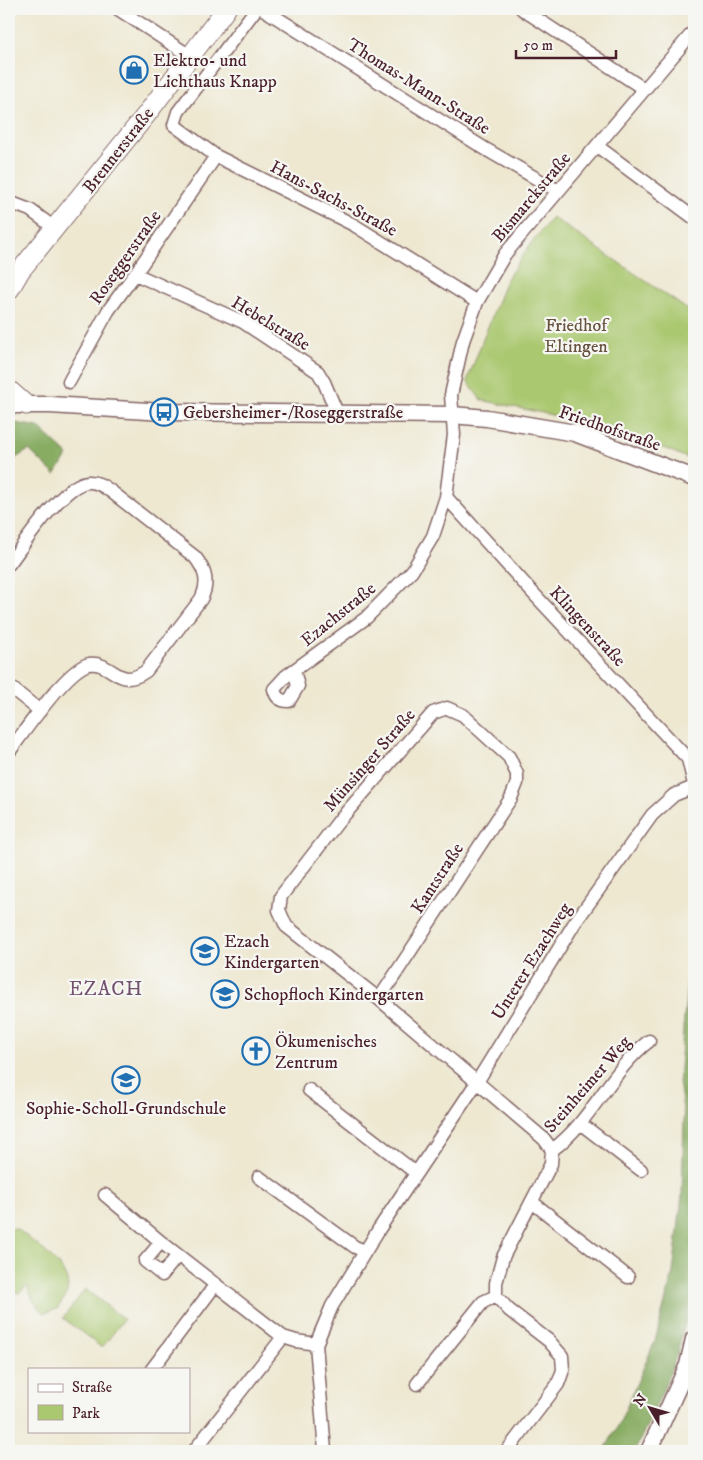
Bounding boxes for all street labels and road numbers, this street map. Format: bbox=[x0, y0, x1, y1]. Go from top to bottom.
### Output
street label: Thomas-Mann-Straße bbox=[343, 34, 494, 140]
street label: Brennerstraße bbox=[78, 103, 159, 198]
street label: Bismarckstraße bbox=[488, 148, 576, 247]
street label: Hans-Sachs-Straße bbox=[266, 156, 401, 242]
street label: Roseggerstraße bbox=[85, 206, 166, 309]
street label: Hebelstraße bbox=[227, 292, 314, 356]
street label: Friedhofstraße bbox=[556, 401, 663, 457]
street label: Ezachstraße bbox=[297, 578, 380, 652]
street label: Klingenstraße bbox=[544, 582, 630, 672]
street label: Münsinger Straße bbox=[319, 705, 420, 817]
street label: Kantstraße bbox=[407, 839, 469, 918]
street label: Unterer Ezachweg bbox=[487, 899, 577, 1024]
street label: Steinheimer Weg bbox=[540, 1031, 636, 1138]

